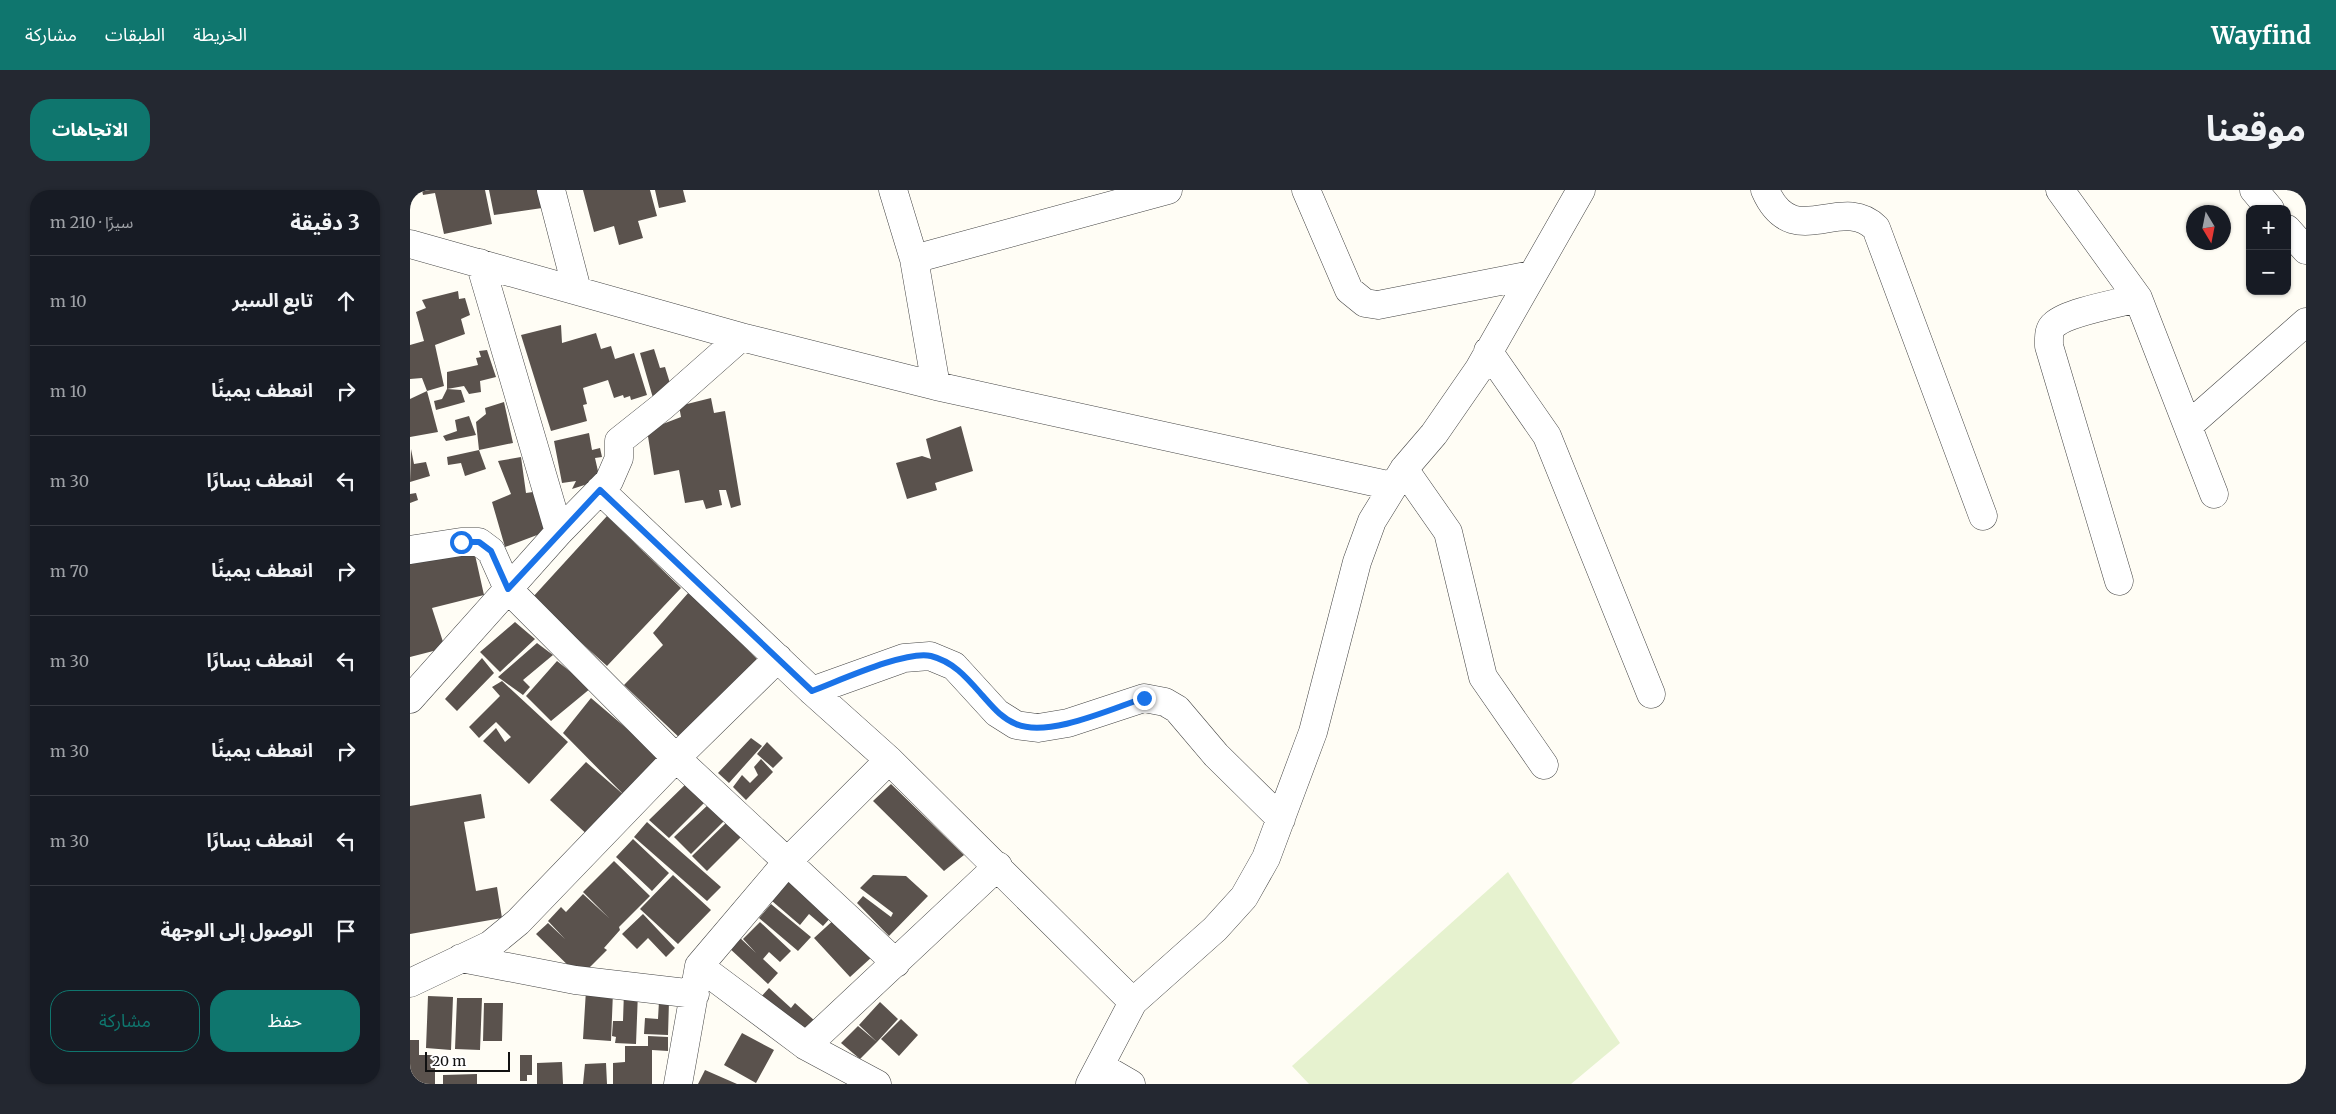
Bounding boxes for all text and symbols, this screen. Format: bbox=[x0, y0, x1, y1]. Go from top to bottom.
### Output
text: Wayfind bbox=[2211, 20, 2311, 51]
text: مشاركة bbox=[25, 23, 77, 46]
text: الطبقات bbox=[105, 23, 165, 46]
text: الخريطة bbox=[193, 23, 247, 46]
button: الاتجاهات bbox=[30, 99, 150, 161]
text: موقعنا bbox=[2206, 107, 2306, 151]
north arrow bbox=[2186, 205, 2231, 250]
map controls bbox=[2246, 205, 2291, 295]
button: + bbox=[2246, 205, 2291, 250]
text: 3 دقيقة bbox=[290, 209, 360, 236]
text: سيرًا · 210 m bbox=[50, 212, 133, 232]
button: − bbox=[2246, 250, 2291, 295]
icon: ahead bbox=[332, 287, 360, 315]
text: تابع السير bbox=[232, 288, 313, 312]
text: 10 m bbox=[50, 291, 87, 311]
icon: right bbox=[332, 377, 360, 405]
text: انعطف يمينًا bbox=[211, 378, 313, 402]
text: 10 m bbox=[50, 381, 87, 401]
icon: left bbox=[332, 467, 360, 495]
text: انعطف يسارًا bbox=[206, 468, 313, 492]
text: 30 m bbox=[50, 471, 89, 491]
route start bbox=[450, 531, 473, 554]
icon: right bbox=[332, 557, 360, 585]
text: انعطف يمينًا bbox=[211, 558, 313, 582]
text: 70 m bbox=[50, 561, 89, 581]
icon: left bbox=[332, 647, 360, 675]
text: انعطف يسارًا bbox=[206, 648, 313, 672]
text: 30 m bbox=[50, 651, 89, 671]
route end bbox=[1133, 687, 1156, 710]
icon: right bbox=[332, 737, 360, 765]
text: انعطف يمينًا bbox=[211, 738, 313, 762]
text: 30 m bbox=[50, 741, 89, 761]
icon: left bbox=[332, 827, 360, 855]
text: انعطف يسارًا bbox=[206, 828, 313, 852]
text: 30 m bbox=[50, 831, 89, 851]
icon: arrive bbox=[332, 917, 360, 945]
text: الوصول إلى الوجهة bbox=[161, 918, 313, 942]
button: مشاركة bbox=[50, 990, 200, 1052]
button: حفظ bbox=[210, 990, 360, 1052]
scale bar bbox=[425, 1049, 510, 1072]
text: 20 m bbox=[432, 1052, 466, 1070]

